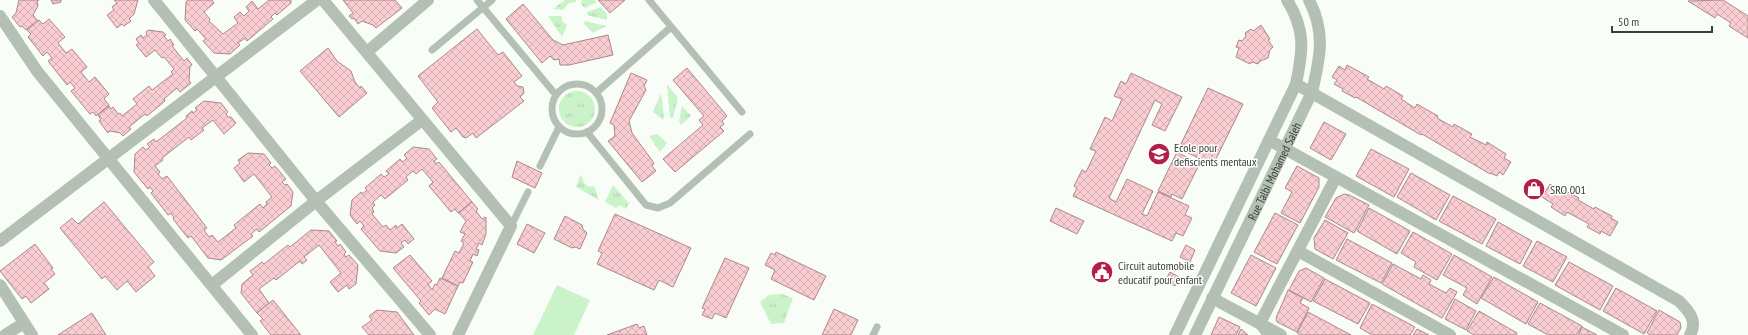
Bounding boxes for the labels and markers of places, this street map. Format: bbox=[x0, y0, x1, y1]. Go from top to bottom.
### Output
place label: Ecole pour defiscients mentaux bbox=[1174, 140, 1257, 169]
school or university icon: Ecole pour defiscients mentaux bbox=[1146, 141, 1172, 167]
shop icon: SRO 001 bbox=[1521, 176, 1547, 202]
place label: SRO 001 bbox=[1550, 182, 1586, 197]
place label: Circuit automobile educatif pour enfant bbox=[1118, 258, 1203, 287]
public building icon: Circuit automobile educatif pour enfant bbox=[1089, 259, 1115, 285]

